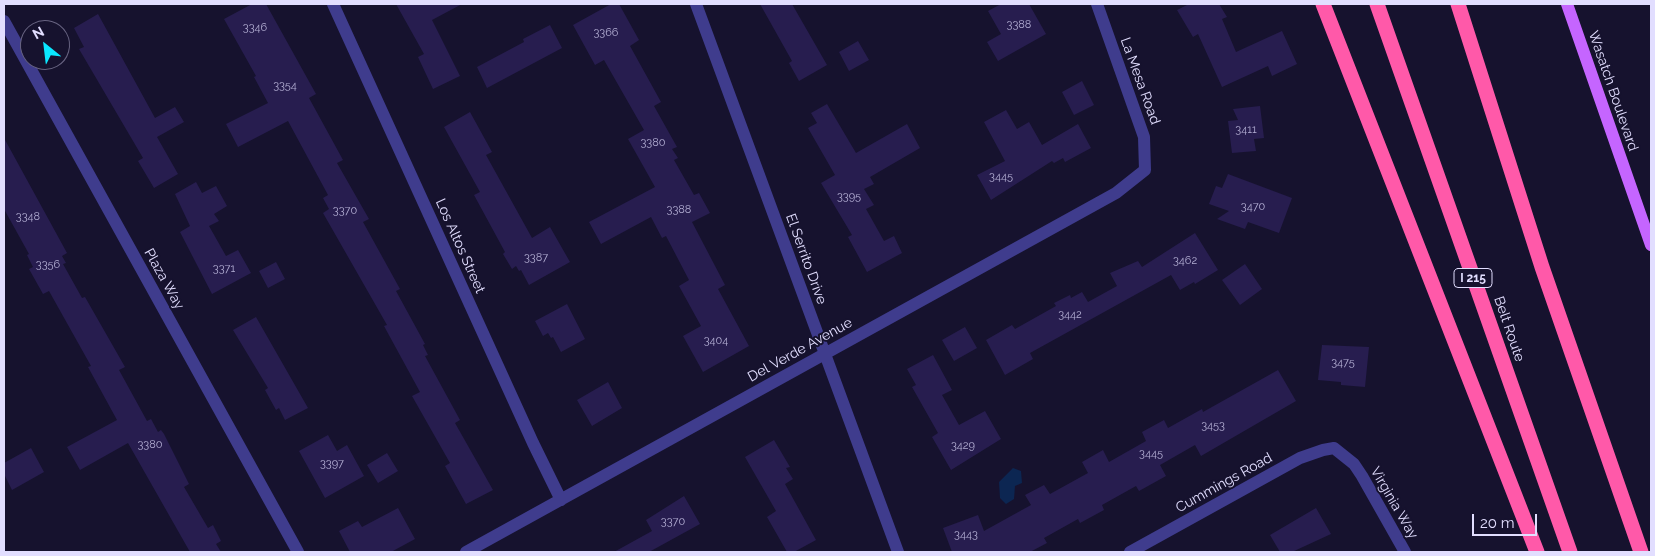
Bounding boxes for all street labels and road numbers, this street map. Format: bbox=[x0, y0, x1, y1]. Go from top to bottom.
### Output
street label: Wasatch Boulevard bbox=[1585, 29, 1641, 153]
street label: La Mesa Road bbox=[1116, 35, 1164, 127]
street label: Los Altos Street bbox=[432, 196, 488, 296]
street label: El Serrito Drive bbox=[782, 211, 830, 307]
street label: Plaza Way bbox=[140, 246, 188, 312]
road number: I 215 bbox=[1454, 268, 1492, 288]
street label: Belt Route bbox=[1490, 294, 1528, 364]
street label: Del Verde Avenue bbox=[745, 314, 855, 386]
street label: Cummings Road bbox=[1173, 450, 1275, 516]
street label: Virginia Way bbox=[1367, 464, 1421, 542]

